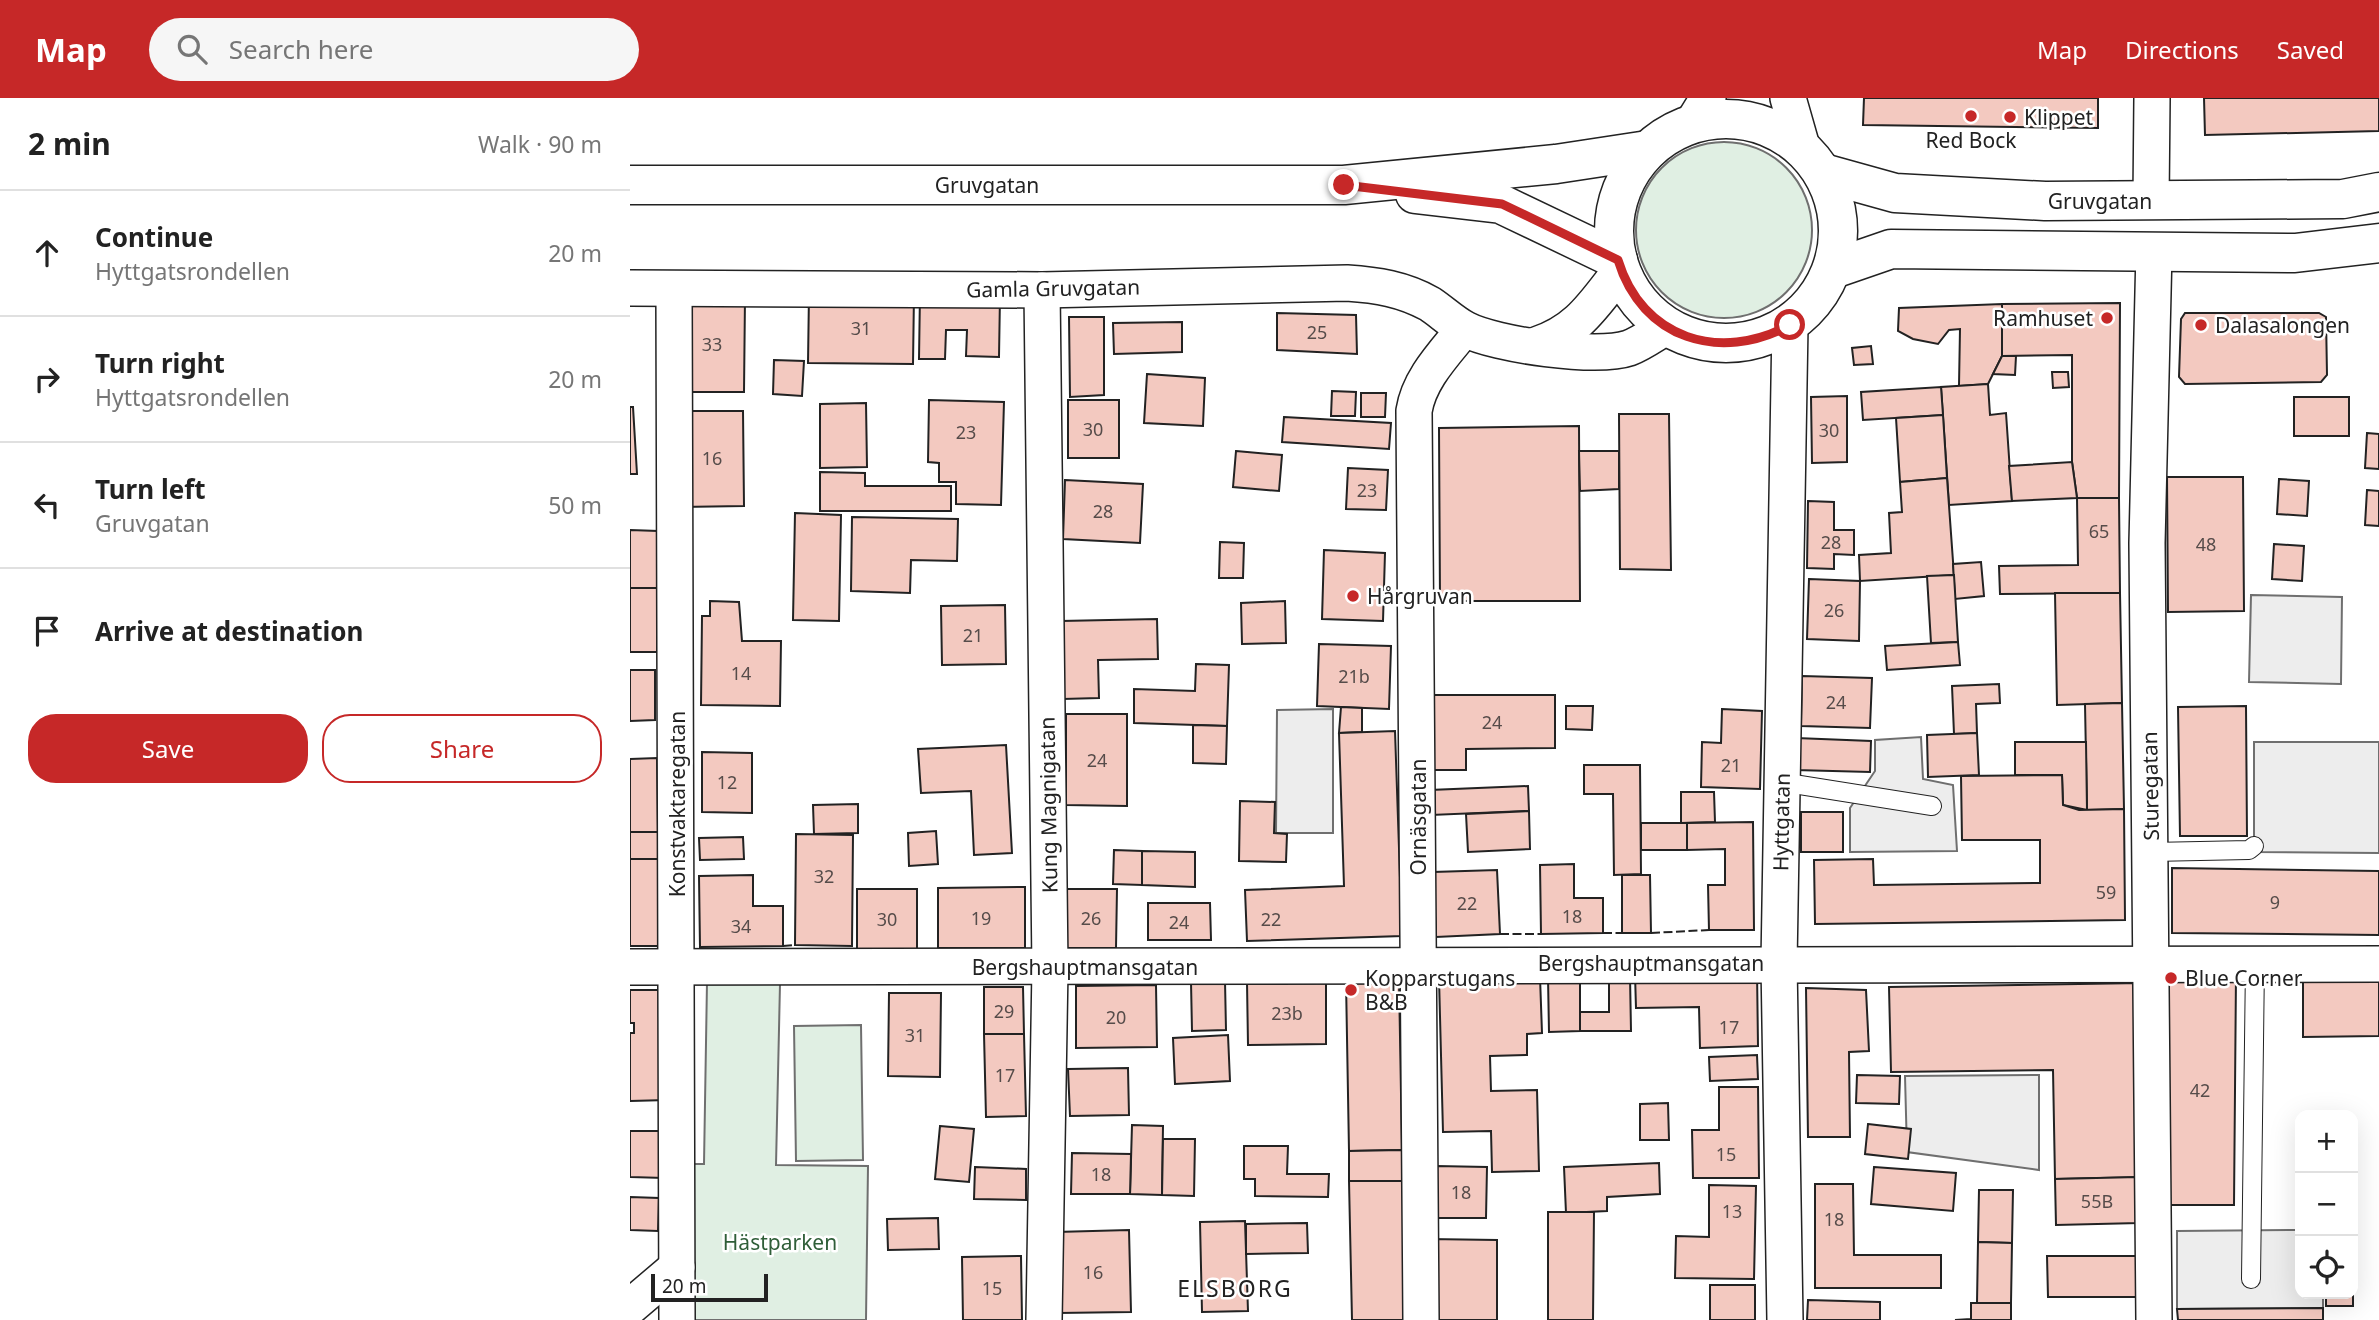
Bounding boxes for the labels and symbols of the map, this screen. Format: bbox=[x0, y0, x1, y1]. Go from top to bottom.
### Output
place label: Klippet bbox=[2024, 103, 2094, 131]
marker: Red Bock bbox=[1963, 108, 1979, 124]
marker: Klippet bbox=[2002, 109, 2018, 125]
place label: Red Bock bbox=[1926, 126, 2017, 154]
route end bbox=[1328, 169, 1359, 200]
street label: Gruvgatan bbox=[935, 171, 1039, 199]
street label: Gruvgatan bbox=[2048, 187, 2152, 215]
street label: Gamla Gruvgatan bbox=[966, 272, 1140, 304]
place label: Ramhuset bbox=[1993, 304, 2093, 332]
route start bbox=[1774, 309, 1805, 340]
marker: Ramhuset bbox=[2099, 310, 2115, 326]
place label: Dalasalongen bbox=[2215, 311, 2350, 339]
house number: 31 bbox=[851, 316, 871, 340]
marker: Dalasalongen bbox=[2193, 317, 2209, 333]
house number: 25 bbox=[1307, 320, 1327, 344]
house number: 33 bbox=[702, 332, 722, 356]
house number: 30 bbox=[1083, 417, 1103, 441]
house number: 30 bbox=[1819, 418, 1839, 442]
house number: 23 bbox=[956, 420, 976, 444]
house number: 16 bbox=[702, 446, 722, 470]
house number: 23 bbox=[1357, 478, 1377, 502]
house number: 28 bbox=[1093, 499, 1113, 523]
house number: 65 bbox=[2089, 519, 2109, 543]
house number: 28 bbox=[1821, 530, 1841, 554]
house number: 48 bbox=[2196, 532, 2216, 556]
place label: Hårgruvan bbox=[1367, 582, 1473, 610]
marker: Hårgruvan bbox=[1345, 588, 1361, 604]
house number: 26 bbox=[1824, 598, 1844, 622]
house number: 21 bbox=[963, 623, 983, 647]
house number: 14 bbox=[731, 661, 751, 685]
house number: 21b bbox=[1338, 664, 1370, 688]
house number: 24 bbox=[1826, 690, 1846, 714]
house number: 24 bbox=[1482, 710, 1502, 734]
street label: Konstvaktaregatan bbox=[663, 711, 691, 897]
street label: Kung Magnigatan bbox=[1032, 717, 1064, 893]
street label: Sturegatan bbox=[2135, 731, 2165, 841]
house number: 24 bbox=[1087, 748, 1107, 772]
house number: 21 bbox=[1721, 753, 1741, 777]
street label: Ornäsgatan bbox=[1404, 759, 1432, 875]
house number: 12 bbox=[717, 770, 737, 794]
street label: Hyttgatan bbox=[1766, 773, 1796, 871]
house number: 32 bbox=[814, 864, 834, 888]
house number: 59 bbox=[2096, 880, 2116, 904]
house number: 9 bbox=[2270, 890, 2280, 914]
house number: 22 bbox=[1457, 891, 1477, 915]
house number: 18 bbox=[1562, 904, 1582, 928]
house number: 19 bbox=[971, 906, 991, 930]
house number: 26 bbox=[1081, 906, 1101, 930]
house number: 30 bbox=[877, 907, 897, 931]
house number: 22 bbox=[1261, 907, 1281, 931]
house number: 24 bbox=[1169, 910, 1189, 934]
house number: 34 bbox=[731, 914, 751, 938]
street label: Bergshauptmansgatan bbox=[1538, 949, 1764, 977]
street label: Bergshauptmansgatan bbox=[972, 953, 1198, 981]
place label: Kopparstugans B&B bbox=[1365, 964, 1515, 1016]
place label: Blue Corner bbox=[2185, 964, 2303, 992]
marker: Blue Corner bbox=[2163, 970, 2179, 986]
marker: Kopparstugans B&B bbox=[1343, 982, 1359, 998]
house number: 29 bbox=[994, 999, 1014, 1023]
house number: 23b bbox=[1271, 1001, 1303, 1025]
house number: 20 bbox=[1106, 1005, 1126, 1029]
house number: 17 bbox=[1719, 1015, 1739, 1039]
house number: 31 bbox=[905, 1023, 925, 1047]
house number: 17 bbox=[995, 1063, 1015, 1087]
house number: 42 bbox=[2190, 1078, 2210, 1102]
house number: 15 bbox=[1716, 1142, 1736, 1166]
house number: 18 bbox=[1091, 1162, 1111, 1186]
house number: 18 bbox=[1451, 1180, 1471, 1204]
house number: 55B bbox=[2081, 1189, 2113, 1213]
house number: 13 bbox=[1722, 1199, 1742, 1223]
house number: 18 bbox=[1824, 1207, 1844, 1231]
park label: Hästparken bbox=[723, 1228, 837, 1256]
house number: 16 bbox=[1083, 1260, 1103, 1284]
scale bar bbox=[651, 1271, 768, 1303]
district label: ELSBORG bbox=[1177, 1272, 1293, 1304]
house number: 15 bbox=[982, 1276, 1002, 1300]

